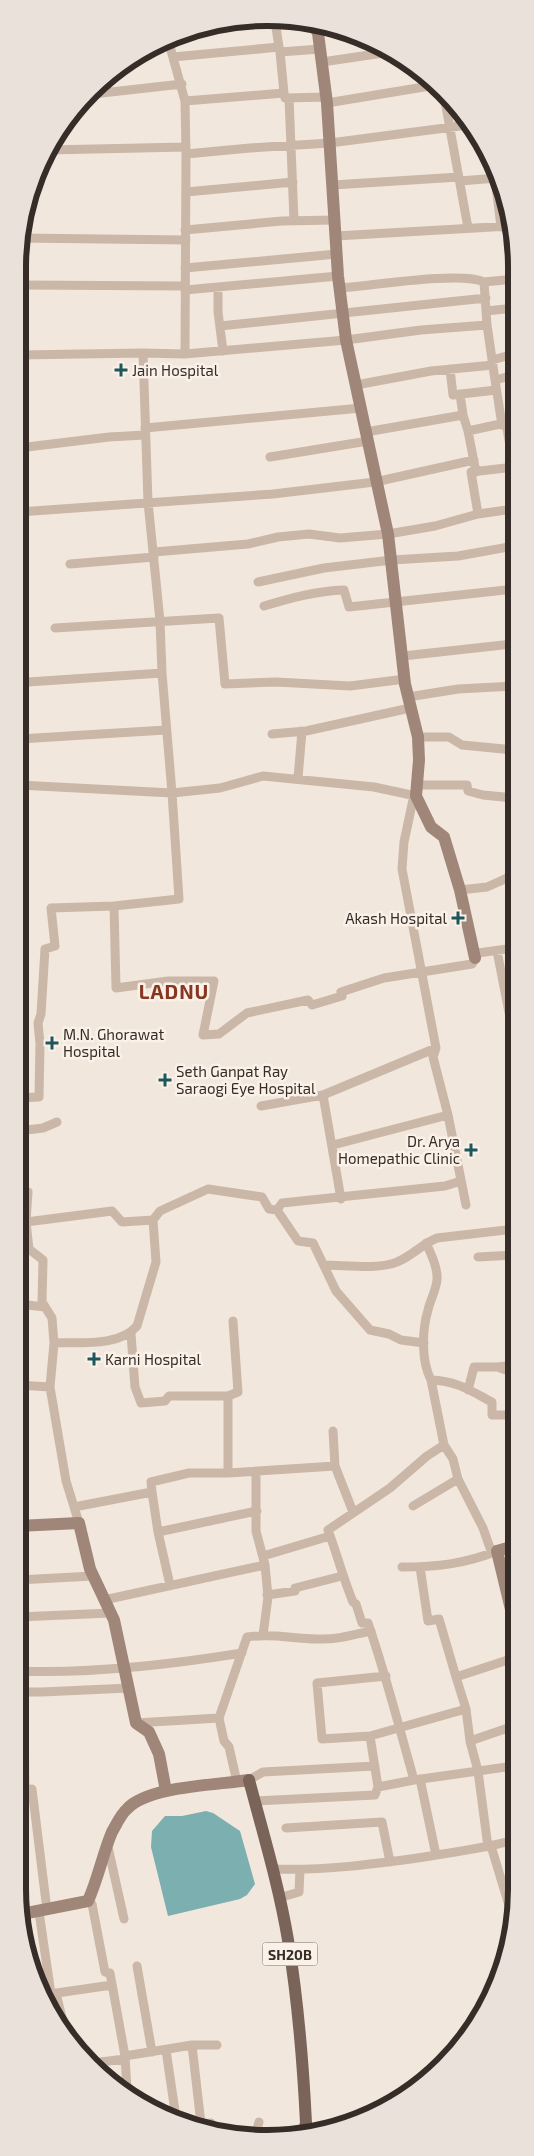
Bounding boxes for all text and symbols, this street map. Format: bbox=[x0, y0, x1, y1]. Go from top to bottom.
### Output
place label: Jain Hospital bbox=[132, 361, 219, 379]
marker: Jain Hospital bbox=[114, 363, 128, 377]
place label: Akash Hospital bbox=[345, 909, 448, 927]
marker: Akash Hospital bbox=[451, 911, 465, 925]
district label: LADNU bbox=[139, 979, 209, 1003]
place label: M.N. Ghorawat Hospital bbox=[63, 1025, 164, 1060]
marker: M.N. Ghorawat Hospital bbox=[45, 1036, 59, 1050]
place label: Seth Ganpat Ray Saraogi Eye Hospital bbox=[176, 1062, 316, 1097]
marker: Seth Ganpat Ray Saraogi Eye Hospital bbox=[158, 1073, 172, 1087]
place label: Dr. Arya Homepathic Clinic bbox=[338, 1132, 460, 1167]
marker: Dr. Arya Homepathic Clinic bbox=[464, 1143, 478, 1157]
place label: Karni Hospital bbox=[105, 1350, 201, 1368]
marker: Karni Hospital bbox=[87, 1352, 101, 1366]
road number: SH20B bbox=[262, 1942, 318, 1966]

